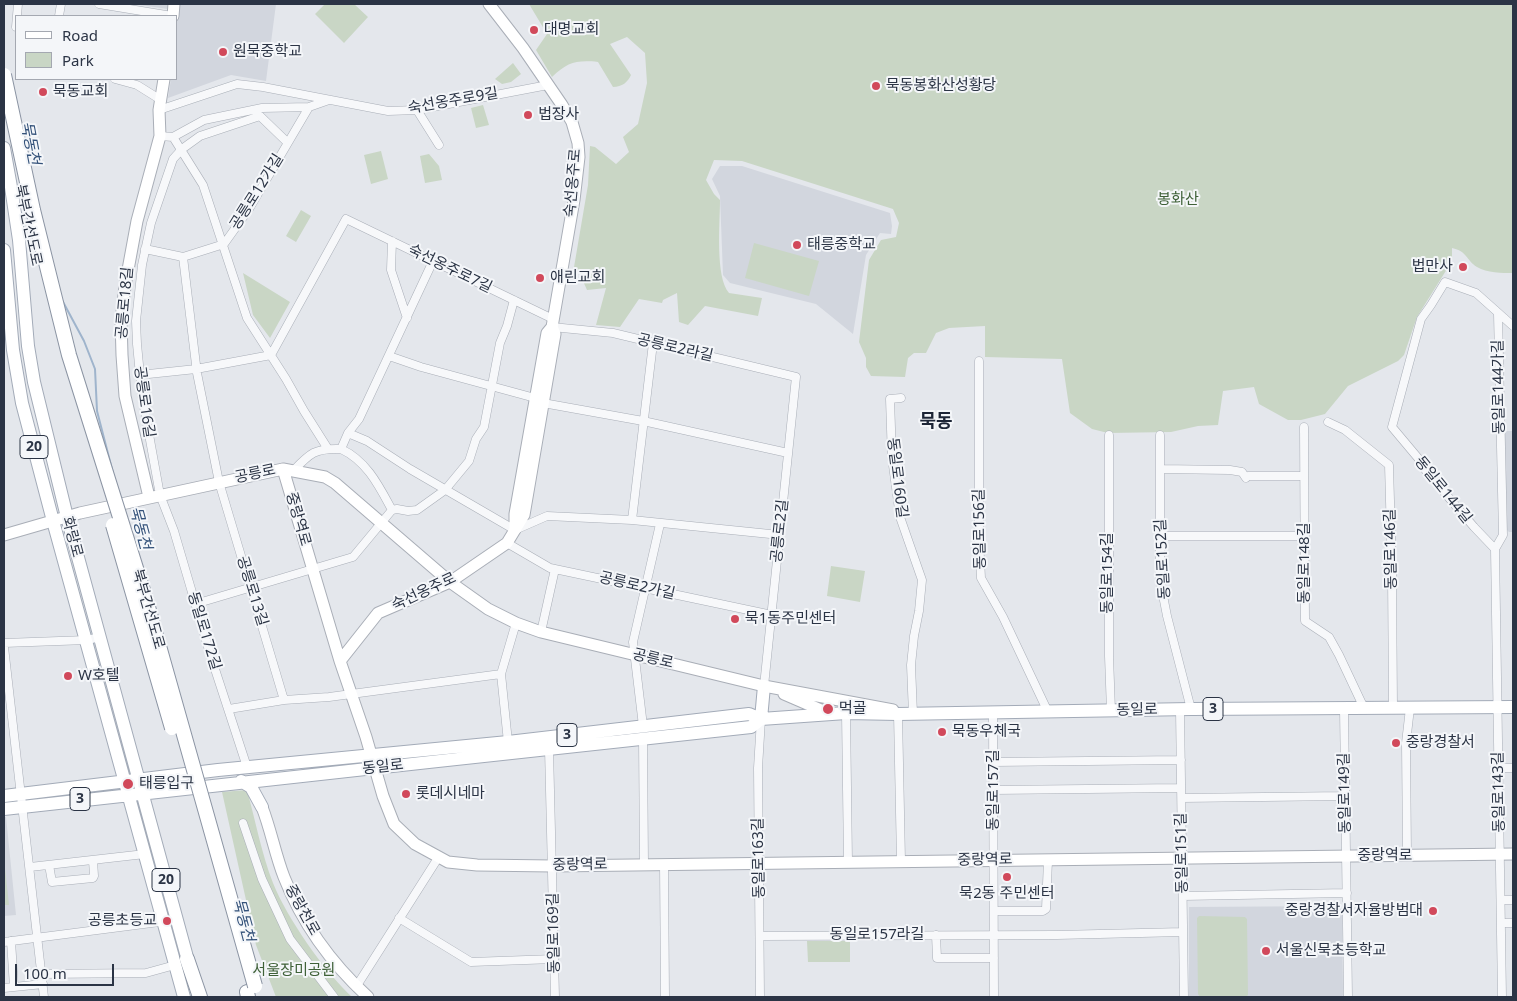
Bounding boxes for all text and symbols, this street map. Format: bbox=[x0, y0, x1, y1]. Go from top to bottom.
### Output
legend bbox=[15, 15, 178, 80]
place label: 대명교회 bbox=[544, 21, 599, 39]
marker: 대명교회 bbox=[528, 24, 540, 36]
text: Road bbox=[62, 25, 98, 45]
place label: 원묵중학교 bbox=[233, 43, 302, 61]
marker: 원묵중학교 bbox=[217, 46, 229, 58]
text: Park bbox=[62, 50, 94, 70]
place label: 묵동봉화산성황당 bbox=[886, 77, 996, 95]
marker: 묵동봉화산성황당 bbox=[870, 80, 882, 92]
place label: 묵동교회 bbox=[53, 83, 108, 101]
street label: 숙선옹주로9길 bbox=[406, 84, 500, 118]
marker: 묵동교회 bbox=[37, 86, 49, 98]
place label: 법장사 bbox=[538, 106, 579, 124]
marker: 법장사 bbox=[522, 109, 534, 121]
water label: 묵동천 bbox=[16, 119, 44, 167]
street label: 숙선옹주로 bbox=[561, 148, 585, 218]
street label: 공릉로12가길 bbox=[227, 151, 287, 233]
street label: 북부간선도로 bbox=[11, 183, 45, 267]
park label: 봉화산 bbox=[1157, 191, 1199, 209]
place label: 태릉중학교 bbox=[807, 236, 876, 254]
marker: 태릉중학교 bbox=[791, 239, 803, 251]
street label: 숙선옹주로7길 bbox=[405, 241, 495, 297]
place label: 법만사 bbox=[1412, 258, 1453, 276]
marker: 법만사 bbox=[1457, 261, 1469, 273]
street label: 공릉로18길 bbox=[113, 266, 137, 340]
place label: 애린교회 bbox=[550, 269, 605, 287]
marker: 애린교회 bbox=[534, 272, 546, 284]
street label: 공릉로2라길 bbox=[635, 331, 715, 365]
street label: 동일로144가길 bbox=[1489, 339, 1509, 435]
street label: 공릉로16길 bbox=[130, 365, 158, 439]
district label: 묵동 bbox=[919, 411, 953, 433]
road number: 20 bbox=[20, 436, 48, 458]
street label: 동일로160길 bbox=[883, 437, 911, 519]
street label: 동일로144길 bbox=[1411, 453, 1475, 527]
street label: 공릉로 bbox=[233, 461, 277, 487]
street label: 동일로156길 bbox=[970, 488, 990, 570]
street label: 중랑역로 bbox=[282, 490, 314, 548]
street label: 공릉로2길 bbox=[768, 498, 792, 564]
water label: 묵동천 bbox=[125, 504, 155, 552]
street label: 동일로146길 bbox=[1381, 508, 1401, 590]
street label: 화랑로 bbox=[58, 515, 86, 559]
street label: 동일로152길 bbox=[1152, 518, 1174, 600]
street label: 동일로148길 bbox=[1296, 523, 1314, 603]
street label: 동일로154길 bbox=[1099, 533, 1117, 613]
street label: 공릉로13길 bbox=[233, 554, 271, 628]
street label: 북부간선도로 bbox=[128, 567, 168, 651]
street label: 숙선옹주로 bbox=[389, 569, 459, 615]
street label: 공릉로2가길 bbox=[597, 569, 677, 603]
street label: 동일로172길 bbox=[184, 590, 224, 672]
place label: 묵1동주민센터 bbox=[745, 610, 836, 628]
marker: 묵1동주민센터 bbox=[729, 613, 741, 625]
street label: 공릉로 bbox=[631, 646, 675, 672]
place label: W호텔 bbox=[78, 667, 120, 685]
marker: W호텔 bbox=[62, 670, 74, 682]
road number: 3 bbox=[1203, 698, 1223, 721]
place label: 먹골 bbox=[839, 700, 867, 718]
street label: 동일로 bbox=[1116, 701, 1158, 719]
marker: 먹골 bbox=[821, 702, 835, 716]
place label: 묵동우체국 bbox=[952, 723, 1021, 741]
road number: 3 bbox=[557, 724, 577, 746]
marker: 묵동우체국 bbox=[936, 726, 948, 738]
place label: 중랑경찰서 bbox=[1406, 734, 1475, 752]
marker: 중랑경찰서 bbox=[1390, 737, 1402, 749]
street label: 동일로157길 bbox=[985, 750, 1003, 830]
street label: 동일로143길 bbox=[1489, 751, 1509, 833]
street label: 동일로149길 bbox=[1335, 752, 1355, 834]
street label: 동일로 bbox=[361, 756, 405, 778]
place label: 태릉입구 bbox=[139, 775, 194, 793]
marker: 태릉입구 bbox=[121, 777, 135, 791]
place label: 롯데시네마 bbox=[416, 785, 485, 803]
road number: 3 bbox=[70, 788, 90, 811]
marker: 롯데시네마 bbox=[400, 788, 412, 800]
street label: 동일로151길 bbox=[1172, 812, 1192, 894]
street label: 동일로163길 bbox=[749, 817, 769, 899]
street label: 중랑역로 bbox=[1357, 847, 1413, 865]
street label: 중랑역로 bbox=[957, 851, 1013, 869]
street label: 중랑역로 bbox=[552, 856, 608, 874]
road number: 20 bbox=[152, 868, 180, 892]
marker: 묵2동 주민센터 bbox=[1001, 871, 1013, 883]
street label: 중랑천로 bbox=[281, 881, 323, 939]
place label: 묵2동 주민센터 bbox=[959, 885, 1055, 903]
street label: 동일로169길 bbox=[544, 892, 564, 974]
water label: 묵동천 bbox=[228, 896, 258, 944]
place label: 중랑경찰서자율방범대 bbox=[1285, 902, 1423, 920]
marker: 중랑경찰서자율방범대 bbox=[1427, 905, 1439, 917]
place label: 공릉초등교 bbox=[88, 912, 157, 930]
marker: 공릉초등교 bbox=[161, 915, 173, 927]
street label: 동일로157라길 bbox=[830, 926, 924, 944]
place label: 서울신묵초등학교 bbox=[1276, 942, 1386, 960]
marker: 서울신묵초등학교 bbox=[1260, 945, 1272, 957]
scale bar bbox=[18, 954, 116, 986]
park label: 서울장미공원 bbox=[253, 962, 335, 980]
text: 100 m bbox=[23, 963, 67, 983]

